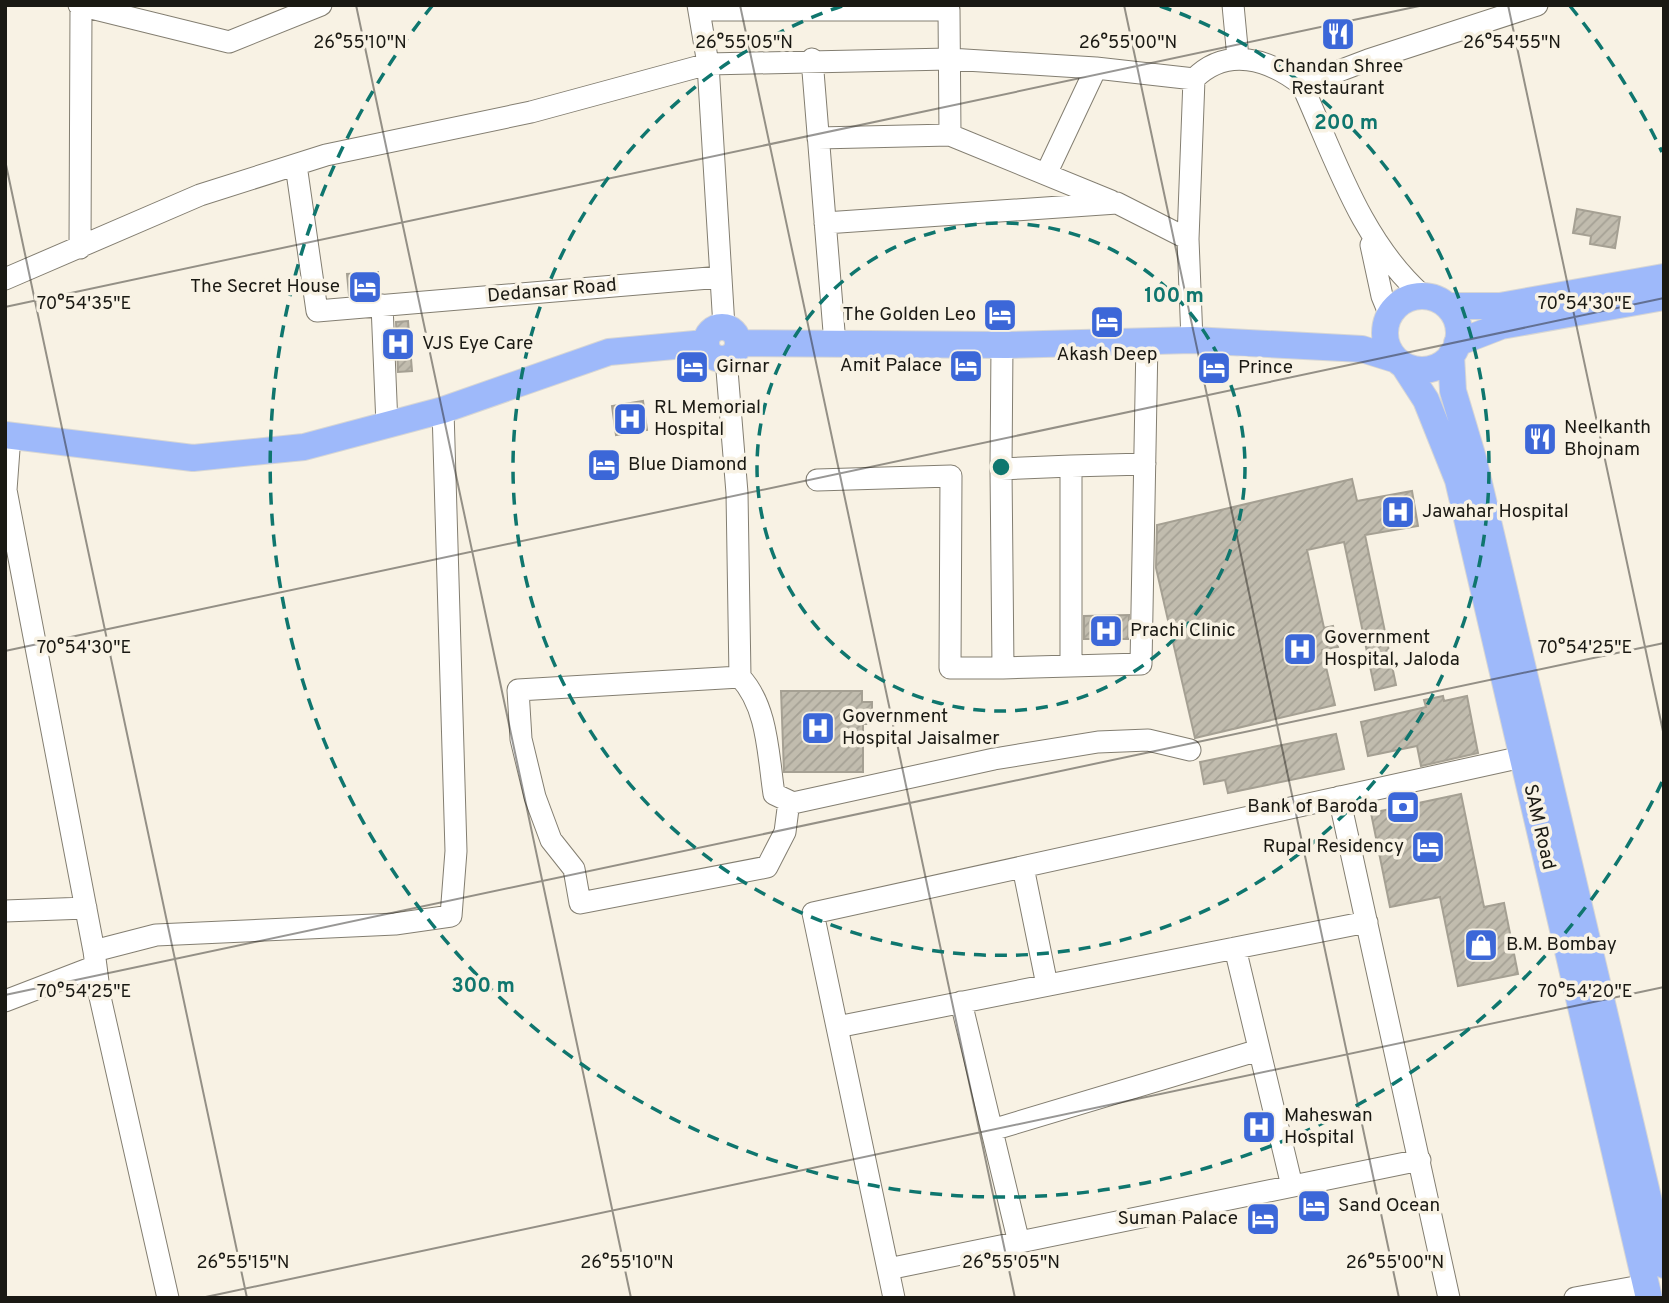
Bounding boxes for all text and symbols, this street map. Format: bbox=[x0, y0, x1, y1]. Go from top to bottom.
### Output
restaurant icon: Chandan Shree Restaurant bbox=[1319, 15, 1357, 53]
text: 26°55'10"N bbox=[313, 32, 407, 55]
text: 26°55'05"N bbox=[695, 32, 793, 55]
text: 26°55'00"N bbox=[1079, 32, 1177, 55]
text: 26°54'55"N bbox=[1463, 32, 1561, 55]
place label: Chandan Shree Restaurant bbox=[1273, 55, 1403, 101]
text: 200 m bbox=[1314, 110, 1378, 137]
hotel icon: The Secret House bbox=[346, 268, 384, 306]
street label: Dedansar Road bbox=[486, 273, 618, 309]
place label: The Secret House bbox=[190, 275, 340, 299]
text: 100 m bbox=[1144, 283, 1204, 310]
text: 70°54'35"E bbox=[37, 293, 131, 316]
text: 70°54'30"E bbox=[1538, 293, 1632, 316]
hotel icon: The Golden Leo bbox=[981, 296, 1019, 334]
place label: The Golden Leo bbox=[843, 303, 976, 327]
hotel icon: Akash Deep bbox=[1088, 303, 1126, 341]
hospital icon: VJS Eye Care bbox=[379, 325, 417, 363]
place label: VJS Eye Care bbox=[422, 332, 533, 356]
place label: Akash Deep bbox=[1056, 343, 1158, 367]
hotel icon: Amit Palace bbox=[947, 347, 985, 385]
hotel icon: Girnar bbox=[673, 348, 711, 386]
hotel icon: Prince bbox=[1195, 349, 1233, 387]
place label: Amit Palace bbox=[840, 354, 942, 378]
place label: Girnar bbox=[716, 355, 770, 379]
place label: Prince bbox=[1238, 356, 1293, 380]
place label: RL Memorial Hospital bbox=[654, 396, 761, 442]
hospital icon: RL Memorial Hospital bbox=[611, 400, 649, 438]
place label: Neelkanth Bhojnam bbox=[1564, 416, 1651, 462]
restaurant icon: Neelkanth Bhojnam bbox=[1521, 420, 1559, 458]
hotel icon: Blue Diamond bbox=[585, 446, 623, 484]
place label: Blue Diamond bbox=[628, 453, 747, 477]
centre of rings bbox=[989, 455, 1013, 479]
hospital icon: Jawahar Hospital bbox=[1379, 493, 1417, 531]
place label: Jawahar Hospital bbox=[1422, 500, 1569, 524]
hospital icon: Prachi Clinic bbox=[1087, 612, 1125, 650]
place label: Prachi Clinic bbox=[1130, 619, 1236, 643]
place label: Government Hospital, Jaloda bbox=[1324, 626, 1460, 672]
hospital icon: Government Hospital, Jaloda bbox=[1281, 630, 1319, 668]
text: 70°54'30"E bbox=[37, 637, 131, 660]
text: 70°54'25"E bbox=[1538, 637, 1632, 660]
place label: Government Hospital Jaisalmer bbox=[842, 705, 1000, 751]
hospital icon: Government Hospital Jaisalmer bbox=[799, 709, 837, 747]
street label: SAM Road bbox=[1518, 782, 1560, 872]
bank icon: Bank of Baroda bbox=[1384, 788, 1422, 826]
place label: Bank of Baroda bbox=[1247, 795, 1378, 819]
hotel icon: Rupal Residency bbox=[1409, 828, 1447, 866]
place label: Rupal Residency bbox=[1263, 835, 1404, 859]
shop icon: B.M. Bombay bbox=[1462, 926, 1500, 964]
place label: B.M. Bombay bbox=[1506, 933, 1617, 957]
text: 300 m bbox=[451, 973, 515, 1000]
text: 70°54'25"E bbox=[37, 981, 131, 1004]
text: 70°54'20"E bbox=[1538, 981, 1632, 1004]
place label: Maheswan Hospital bbox=[1284, 1104, 1373, 1150]
hospital icon: Maheswan Hospital bbox=[1240, 1108, 1278, 1146]
hotel icon: Sand Ocean bbox=[1295, 1187, 1333, 1225]
place label: Sand Ocean bbox=[1338, 1194, 1440, 1218]
hotel icon: Suman Palace bbox=[1244, 1200, 1282, 1238]
place label: Suman Palace bbox=[1117, 1207, 1238, 1231]
text: 26°55'15"N bbox=[196, 1252, 290, 1275]
text: 26°55'10"N bbox=[580, 1252, 674, 1275]
text: 26°55'05"N bbox=[962, 1252, 1060, 1275]
text: 26°55'00"N bbox=[1346, 1252, 1444, 1275]

